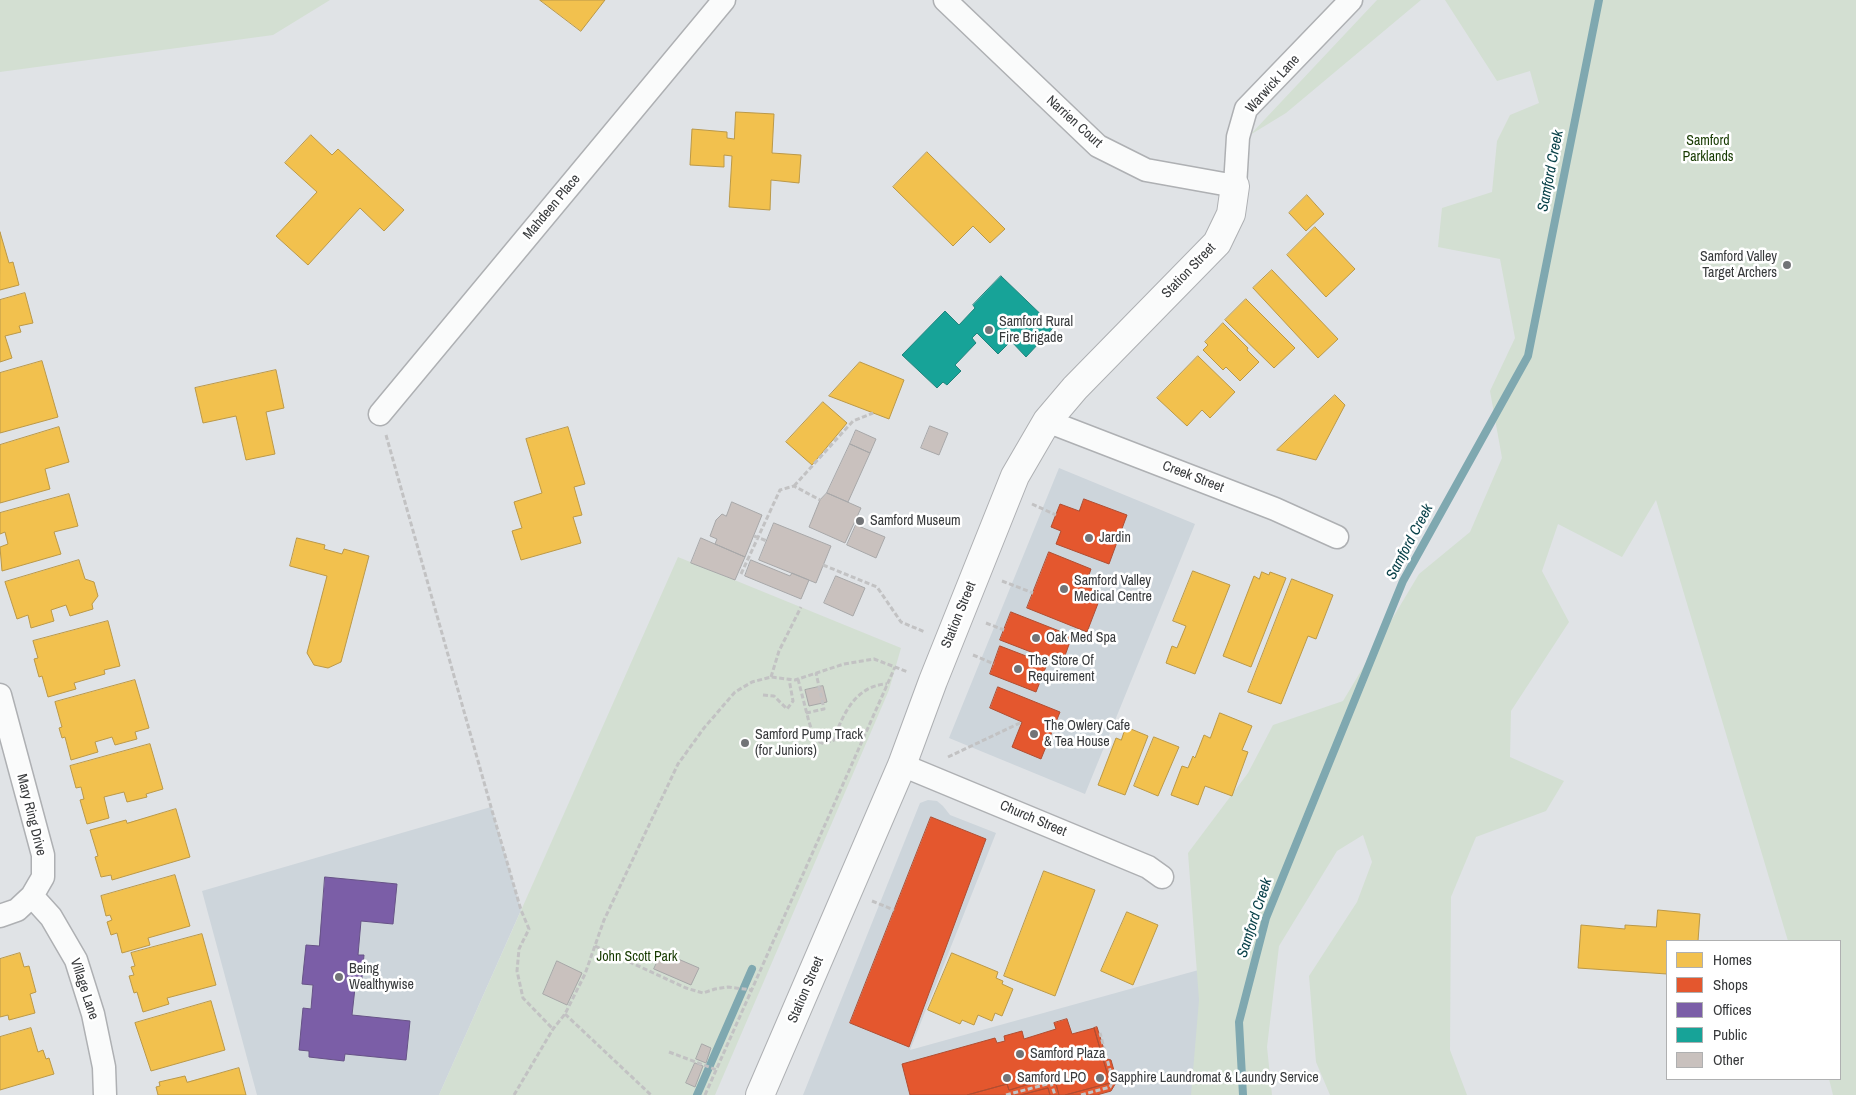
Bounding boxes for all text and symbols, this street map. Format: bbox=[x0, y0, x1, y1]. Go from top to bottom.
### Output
street label: Warwick Lane bbox=[1243, 52, 1303, 116]
street label: Narrien Court bbox=[1043, 92, 1105, 152]
water label: Samford Creek bbox=[1534, 129, 1568, 213]
park label: Samford Parklands bbox=[1682, 133, 1734, 166]
street label: Mahdeen Place bbox=[520, 171, 584, 243]
street label: Station Street bbox=[1159, 240, 1219, 302]
place label: Samford Valley Target Archers bbox=[1700, 249, 1777, 282]
marker: Samford Valley Target Archers bbox=[1781, 259, 1793, 271]
place label: Samford Rural Fire Brigade bbox=[999, 314, 1073, 347]
marker: Samford Rural Fire Brigade bbox=[983, 324, 995, 336]
street label: Creek Street bbox=[1160, 458, 1226, 496]
water label: Samford Creek bbox=[1383, 501, 1437, 583]
place label: Samford Museum bbox=[870, 513, 961, 529]
marker: Samford Museum bbox=[854, 515, 866, 527]
place label: Jardin bbox=[1099, 530, 1131, 546]
marker: Jardin bbox=[1083, 532, 1095, 544]
place label: Samford Valley Medical Centre bbox=[1074, 573, 1152, 606]
street label: Station Street bbox=[938, 579, 980, 651]
marker: Samford Valley Medical Centre bbox=[1058, 583, 1070, 595]
place label: Oak Med Spa bbox=[1046, 630, 1116, 646]
marker: Oak Med Spa bbox=[1030, 632, 1042, 644]
place label: The Store Of Requirement bbox=[1028, 653, 1094, 686]
marker: The Store Of Requirement bbox=[1012, 663, 1024, 675]
place label: The Owlery Cafe & Tea House bbox=[1044, 718, 1130, 750]
place label: Samford Pump Track (for Juniors) bbox=[755, 727, 863, 760]
marker: The Owlery Cafe & Tea House bbox=[1028, 728, 1040, 740]
marker: Samford Pump Track (for Juniors) bbox=[739, 737, 751, 749]
street label: Mary Ring Drive bbox=[13, 772, 49, 858]
street label: Church Street bbox=[997, 797, 1069, 841]
water label: Samford Creek bbox=[1234, 876, 1276, 960]
legend bbox=[1666, 940, 1841, 1080]
park label: John Scott Park bbox=[596, 949, 678, 965]
text: Homes bbox=[1713, 949, 1752, 970]
street label: Station Street bbox=[785, 954, 827, 1026]
street label: Village Lane bbox=[66, 956, 102, 1022]
place label: Being Wealthywise bbox=[349, 961, 414, 994]
marker: Being Wealthywise bbox=[333, 971, 345, 983]
text: Shops bbox=[1713, 974, 1748, 995]
text: Offices bbox=[1713, 999, 1752, 1020]
text: Public bbox=[1713, 1024, 1747, 1045]
place label: Samford Plaza bbox=[1030, 1046, 1105, 1062]
marker: Samford Plaza bbox=[1014, 1048, 1026, 1060]
text: Other bbox=[1713, 1049, 1744, 1070]
place label: Samford LPO bbox=[1017, 1070, 1087, 1086]
place label: Sapphire Laundromat & Laundry Service bbox=[1110, 1070, 1319, 1086]
marker: Samford LPO bbox=[1001, 1072, 1013, 1084]
marker: Sapphire Laundromat & Laundry Service bbox=[1094, 1072, 1106, 1084]

